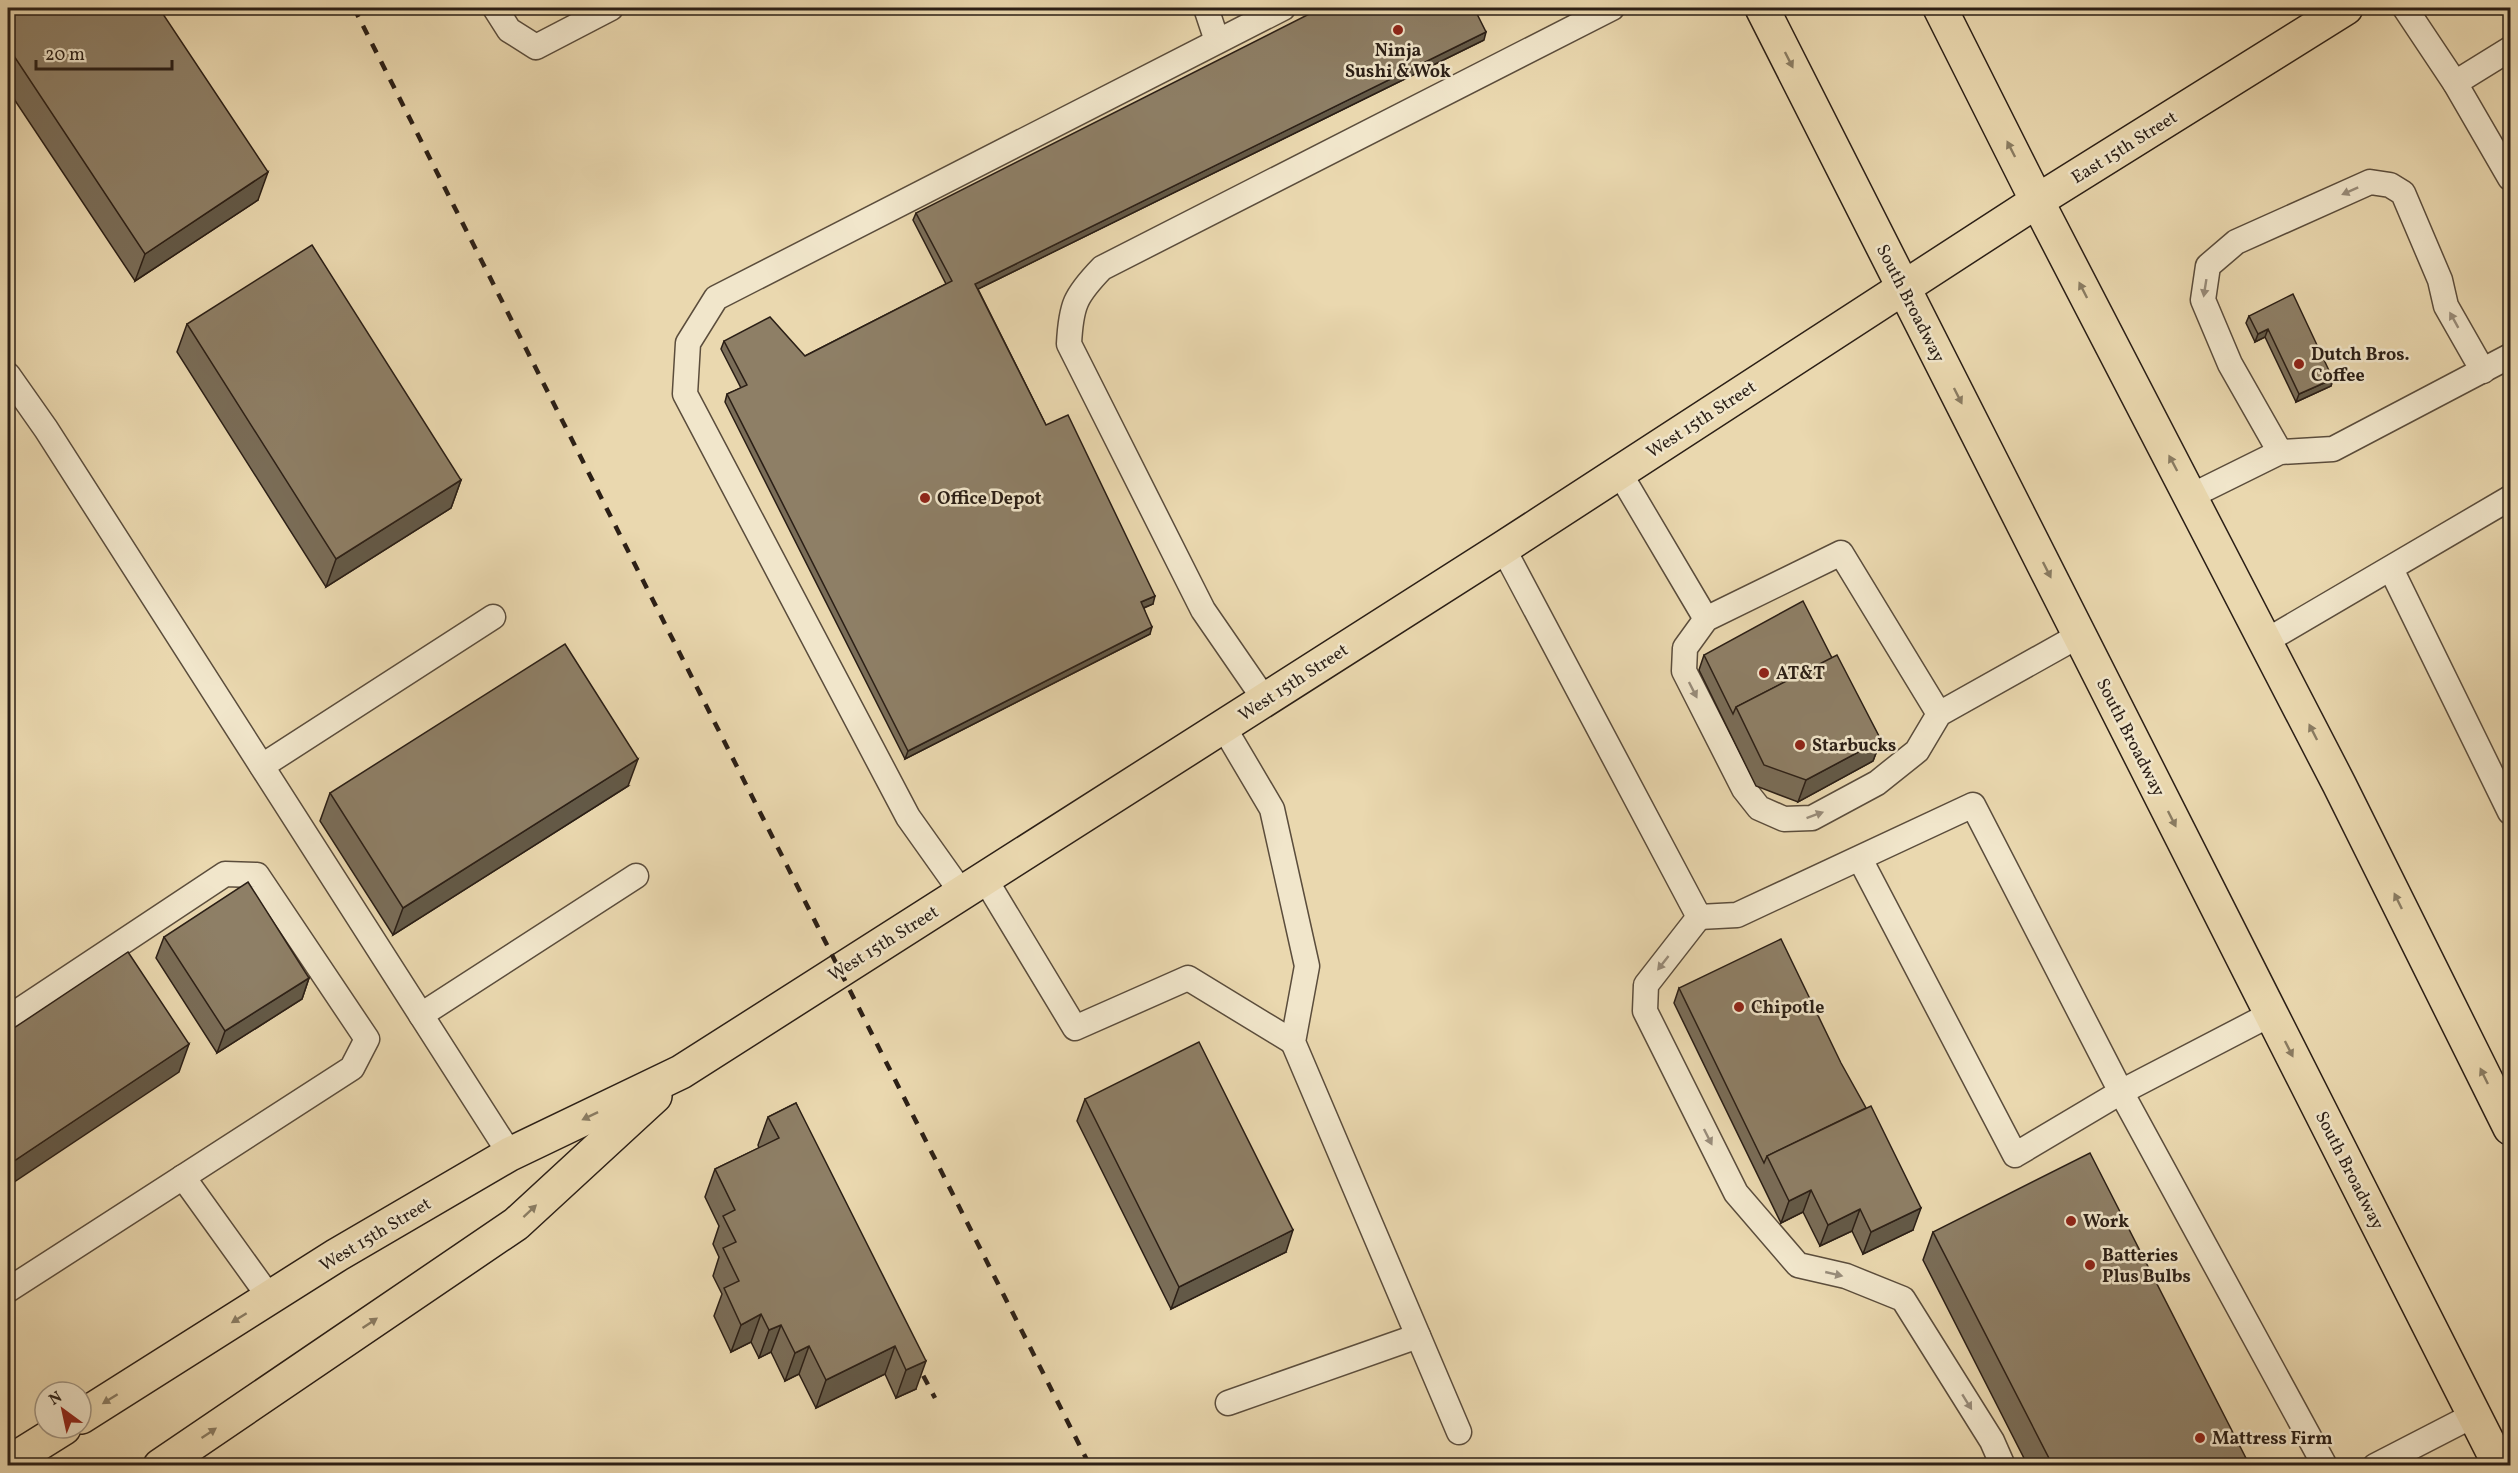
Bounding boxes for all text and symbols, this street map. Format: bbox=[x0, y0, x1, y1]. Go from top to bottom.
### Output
marker: Ninja Sushi & Wok bbox=[1391, 23, 1405, 37]
scale bar bbox=[36, 33, 172, 71]
place label: Ninja Sushi & Wok bbox=[1345, 39, 1451, 85]
text: 20 m bbox=[45, 43, 85, 68]
one-way arrow bbox=[1784, 51, 1793, 68]
street label: East 15th Street bbox=[2067, 106, 2183, 191]
one-way arrow bbox=[2006, 140, 2016, 157]
one-way arrow bbox=[2341, 187, 2359, 196]
street label: South Broadway bbox=[1869, 240, 1950, 367]
one-way arrow bbox=[2200, 279, 2209, 298]
one-way arrow bbox=[2078, 281, 2088, 298]
one-way arrow bbox=[2449, 311, 2459, 328]
place label: Dutch Bros. Coffee bbox=[2311, 343, 2410, 389]
marker: Dutch Bros. Coffee bbox=[2292, 357, 2306, 371]
street label: West 15th Street bbox=[1642, 375, 1762, 465]
one-way arrow bbox=[1953, 388, 1963, 405]
one-way arrow bbox=[2169, 454, 2179, 472]
place label: Office Depot bbox=[937, 487, 1042, 512]
marker: Office Depot bbox=[918, 491, 932, 505]
one-way arrow bbox=[2042, 561, 2051, 578]
street label: West 15th Street bbox=[1234, 638, 1354, 728]
place label: AT&T bbox=[1776, 662, 1825, 687]
marker: AT&T bbox=[1757, 666, 1771, 680]
street label: South Broadway bbox=[2089, 674, 2170, 801]
one-way arrow bbox=[1688, 681, 1698, 698]
one-way arrow bbox=[2308, 723, 2318, 741]
place label: Starbucks bbox=[1812, 734, 1896, 759]
marker: Starbucks bbox=[1793, 738, 1807, 752]
one-way arrow bbox=[1806, 809, 1824, 819]
one-way arrow bbox=[2168, 810, 2177, 827]
one-way arrow bbox=[2393, 893, 2402, 910]
street label: West 15th Street bbox=[824, 900, 944, 988]
one-way arrow bbox=[1657, 955, 1670, 971]
place label: Chipotle bbox=[1751, 996, 1824, 1021]
marker: Chipotle bbox=[1732, 1000, 1746, 1014]
one-way arrow bbox=[2284, 1041, 2294, 1058]
one-way arrow bbox=[2480, 1067, 2490, 1085]
street label: South Broadway bbox=[2308, 1107, 2389, 1234]
one-way arrow bbox=[581, 1111, 598, 1120]
one-way arrow bbox=[1703, 1129, 1713, 1146]
street label: West 15th Street bbox=[315, 1192, 436, 1279]
one-way arrow bbox=[522, 1204, 537, 1218]
place label: Work bbox=[2083, 1210, 2129, 1235]
marker: Work bbox=[2064, 1214, 2078, 1228]
place label: Batteries Plus Bulbs bbox=[2102, 1244, 2191, 1290]
marker: Batteries Plus Bulbs bbox=[2083, 1258, 2097, 1272]
one-way arrow bbox=[1825, 1269, 1843, 1279]
one-way arrow bbox=[231, 1312, 247, 1323]
one-way arrow bbox=[362, 1318, 378, 1329]
north arrow bbox=[33, 1380, 93, 1440]
text: N bbox=[45, 1387, 67, 1411]
one-way arrow bbox=[102, 1394, 118, 1405]
one-way arrow bbox=[1962, 1394, 1973, 1410]
one-way arrow bbox=[200, 1427, 216, 1439]
place label: Mattress Firm bbox=[2212, 1427, 2333, 1452]
marker: Mattress Firm bbox=[2193, 1431, 2207, 1445]

